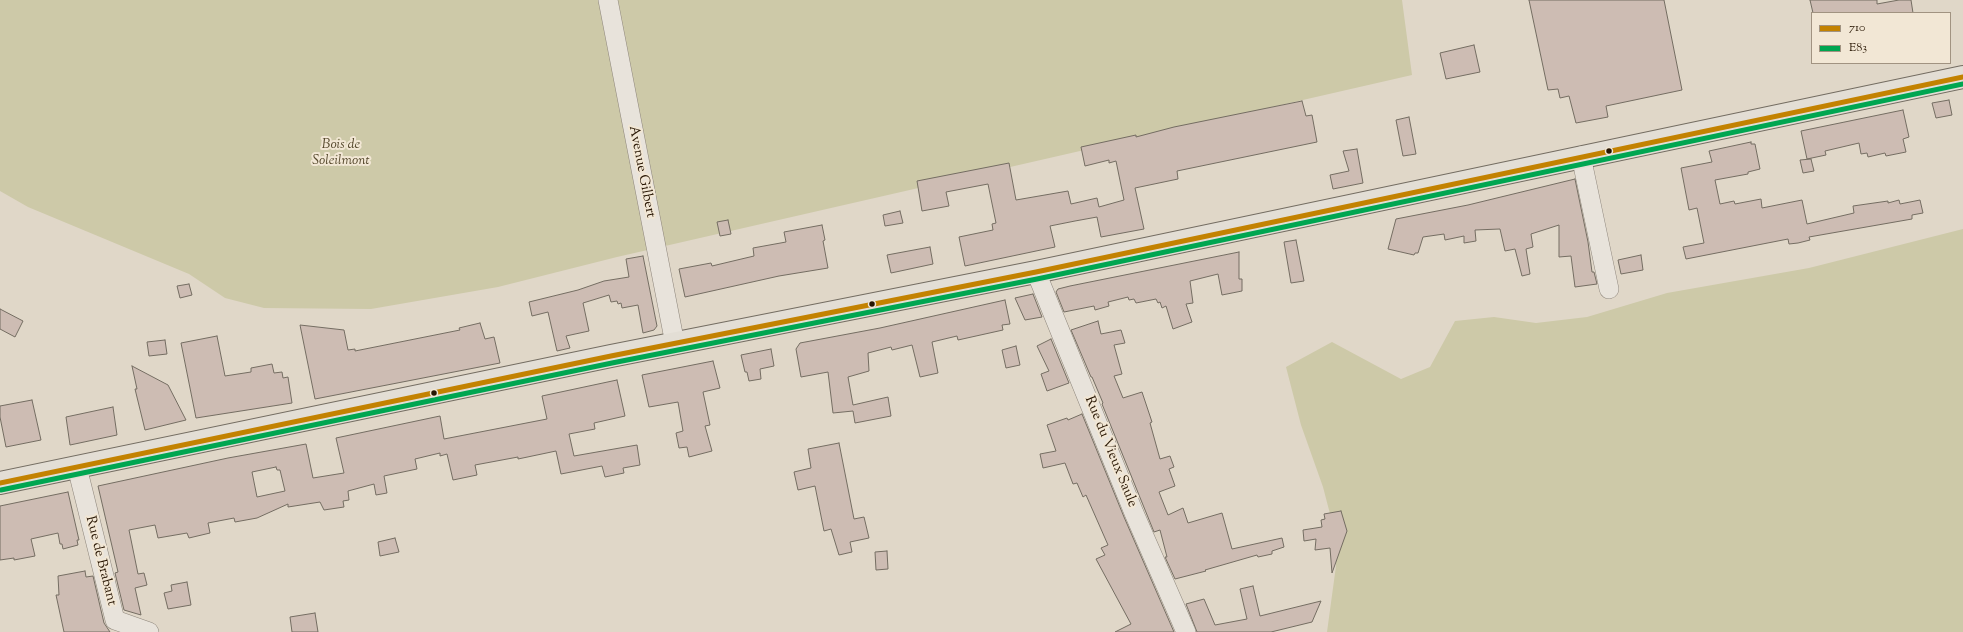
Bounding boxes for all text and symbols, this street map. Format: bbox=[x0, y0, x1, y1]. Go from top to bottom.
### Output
legend bbox=[1811, 12, 1951, 64]
text: 710 bbox=[1849, 19, 1865, 37]
text: E83 bbox=[1849, 39, 1867, 57]
street label: Avenue Gilbert bbox=[624, 125, 658, 219]
park label: Bois de Soleilmont bbox=[312, 138, 370, 170]
unlabelled marker bbox=[1604, 146, 1614, 156]
unlabelled marker bbox=[867, 299, 877, 309]
unlabelled marker bbox=[429, 388, 439, 398]
street label: Rue du Vieux Saule bbox=[1080, 394, 1140, 510]
street label: Rue de Brabant bbox=[81, 514, 119, 608]

